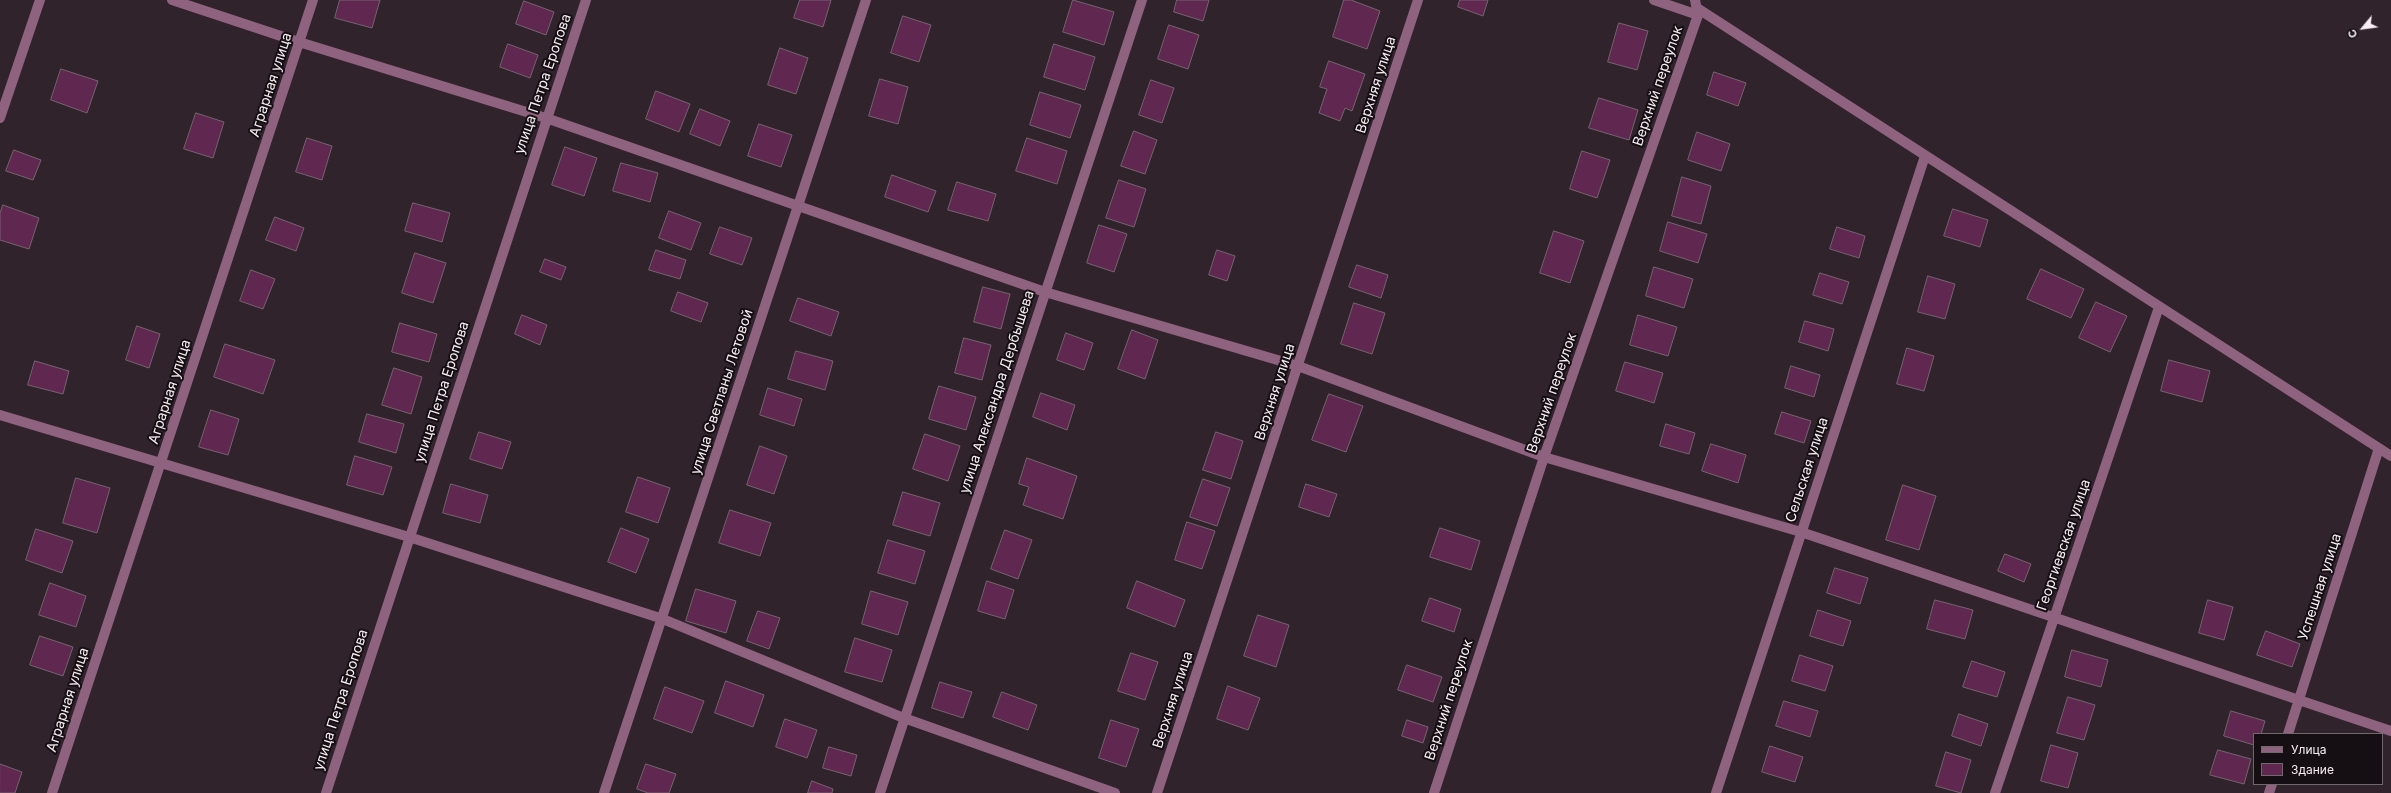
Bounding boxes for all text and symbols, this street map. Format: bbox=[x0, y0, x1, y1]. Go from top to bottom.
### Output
north arrow bbox=[2343, 8, 2383, 48]
street label: улица Петра Еропова bbox=[511, 12, 575, 156]
street label: Верхний переулок bbox=[1630, 24, 1686, 148]
text: С bbox=[2344, 27, 2361, 41]
street label: Аграрная улица bbox=[246, 31, 296, 139]
street label: Верхняя улица bbox=[1352, 34, 1400, 136]
street label: улица Александра Дербышева bbox=[956, 288, 1038, 496]
street label: улица Светланы Летовой bbox=[687, 307, 757, 477]
street label: улица Петра Еропова bbox=[411, 319, 473, 465]
street label: Верхний переулок bbox=[1524, 331, 1580, 455]
street label: Аграрная улица bbox=[145, 338, 195, 446]
street label: Верхняя улица bbox=[1251, 341, 1299, 443]
street label: Сельская улица bbox=[1782, 415, 1832, 525]
street label: Георгиевская улица bbox=[2034, 477, 2094, 613]
street label: Успешная улица bbox=[2295, 532, 2345, 642]
street label: улица Петра Еропова bbox=[310, 627, 372, 773]
street label: Верхний переулок bbox=[1422, 637, 1476, 763]
street label: Аграрная улица bbox=[43, 646, 93, 754]
street label: Верхняя улица bbox=[1149, 649, 1197, 751]
legend bbox=[2253, 733, 2383, 785]
text: Улица bbox=[2291, 742, 2326, 757]
text: Здание bbox=[2291, 762, 2334, 777]

